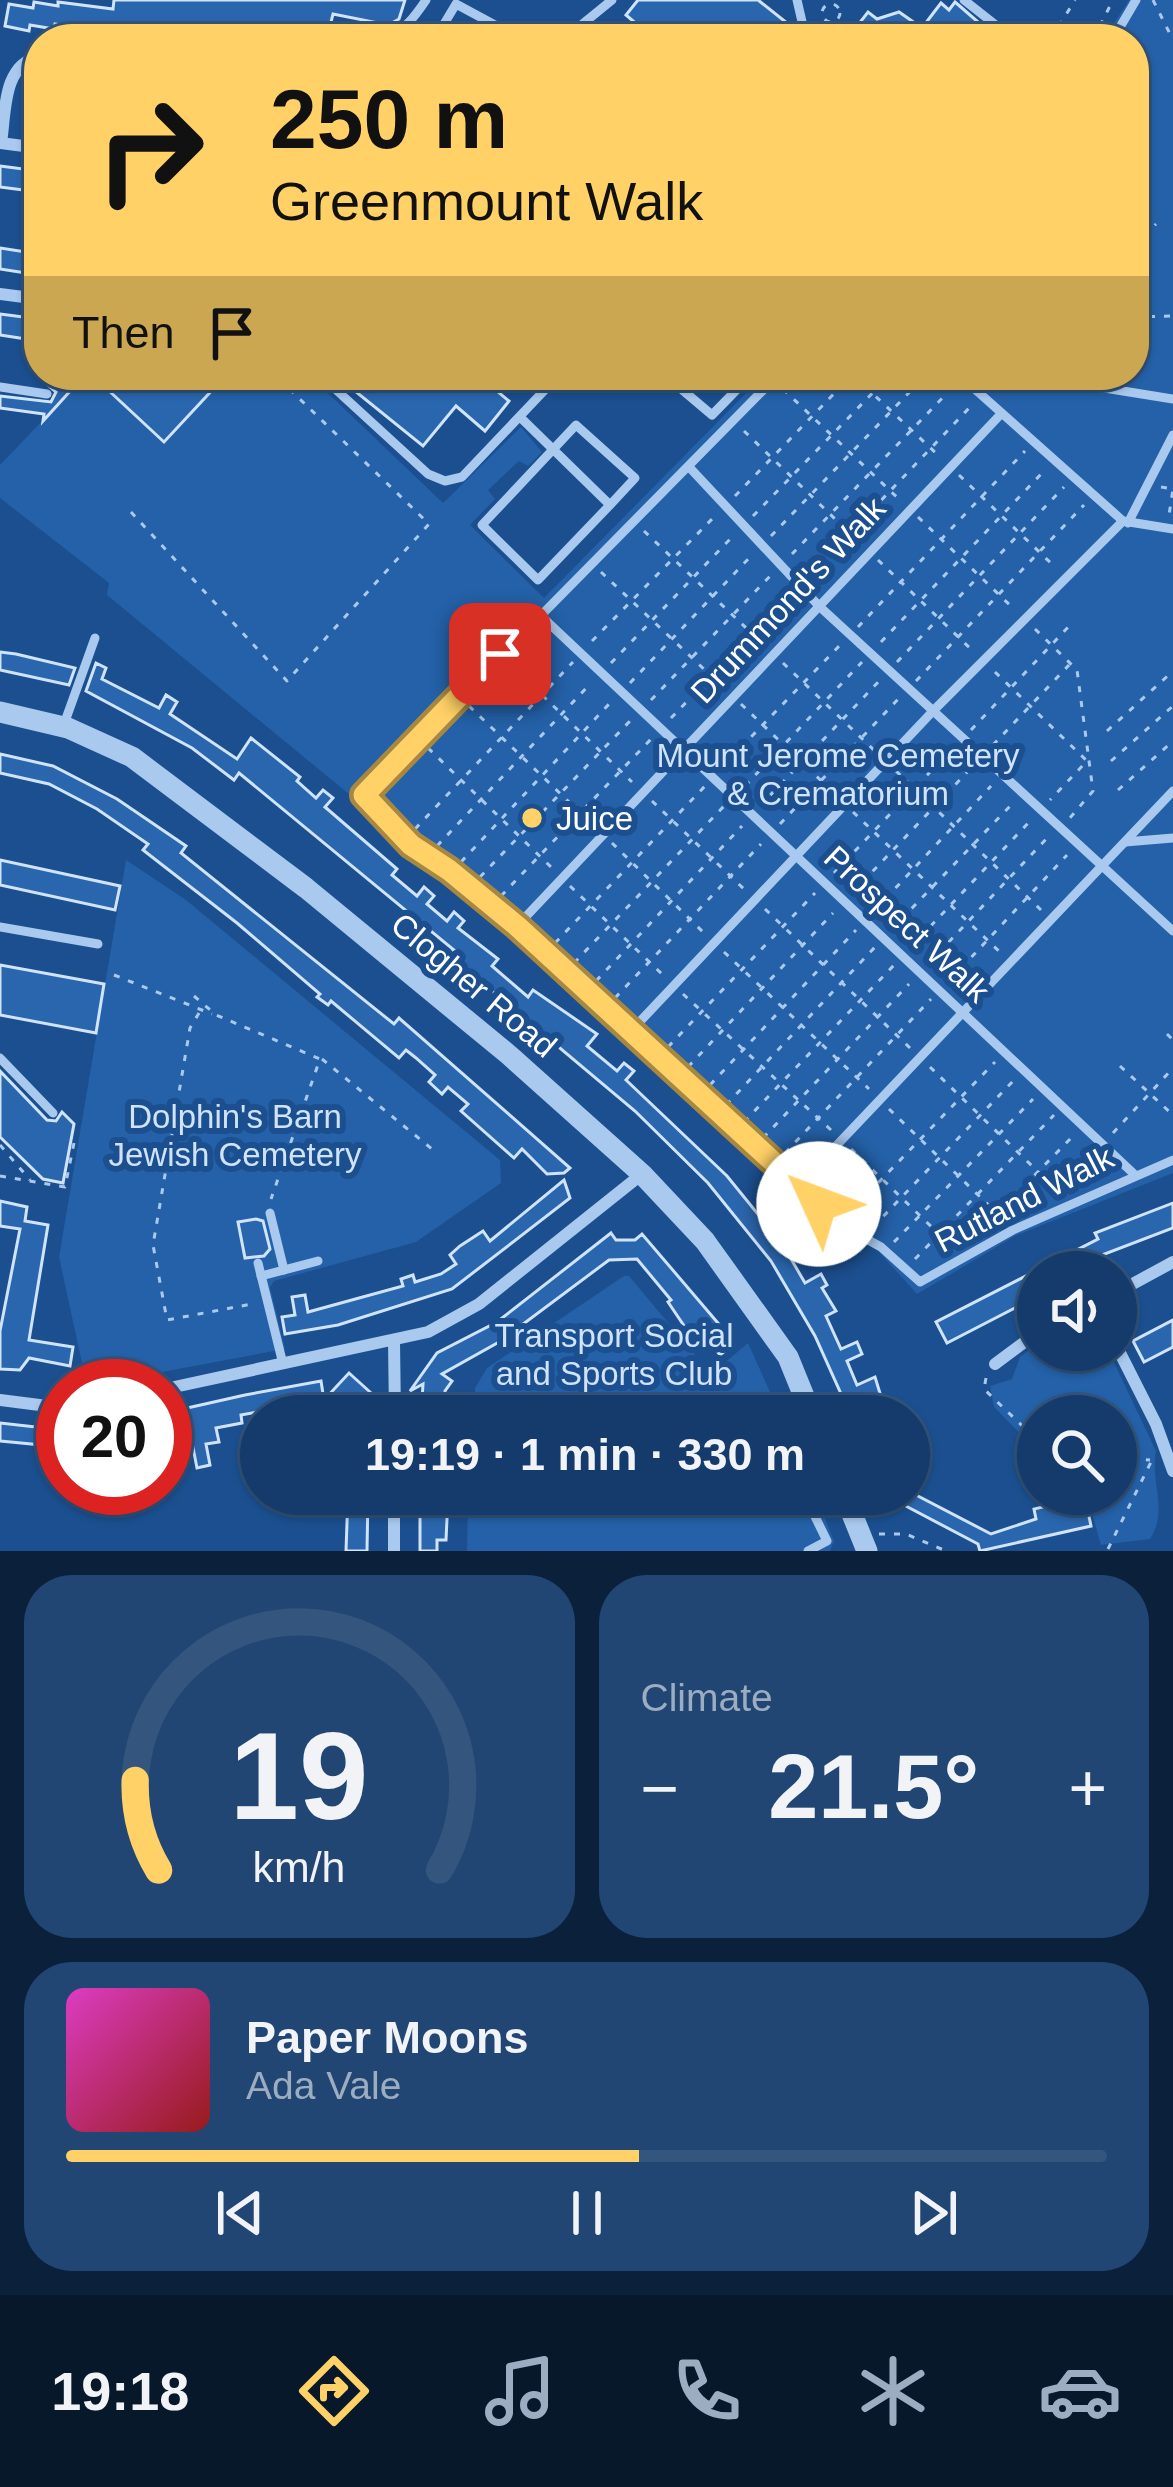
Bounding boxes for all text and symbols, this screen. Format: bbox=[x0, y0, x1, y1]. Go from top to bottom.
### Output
icon: right bbox=[72, 72, 228, 228]
text: 250 m bbox=[270, 72, 508, 166]
text: Greenmount Walk bbox=[270, 171, 703, 231]
icon: arrive bbox=[199, 300, 265, 366]
text: Then bbox=[72, 307, 175, 358]
street label: Drummond's Walk bbox=[683, 489, 893, 710]
pin bbox=[449, 603, 551, 705]
icon: arrive bbox=[467, 621, 533, 687]
park label: Mount Jerome Cemetery & Crematorium bbox=[656, 737, 1020, 812]
place label: Juice bbox=[556, 800, 633, 837]
marker: Juice bbox=[519, 805, 545, 831]
street label: Prospect Walk bbox=[817, 838, 997, 1010]
street label: Clogher Road bbox=[384, 905, 564, 1065]
park label: Dolphin's Barn Jewish Cemetery bbox=[108, 1098, 362, 1173]
street label: Rutland Walk bbox=[929, 1138, 1120, 1260]
position arrow bbox=[756, 1141, 882, 1267]
map controls bbox=[1017, 1251, 1137, 1515]
button: sound bbox=[1017, 1251, 1137, 1371]
park label: Transport Social and Sports Club bbox=[494, 1317, 734, 1392]
speed limit sign: 20 bbox=[36, 1359, 192, 1515]
button: search bbox=[1017, 1395, 1137, 1515]
text: 19:19 · 1 min · 330 m bbox=[365, 1429, 805, 1480]
text: Climate bbox=[641, 1676, 773, 1719]
text: 19 bbox=[230, 1706, 369, 1845]
text: 21.5° bbox=[768, 1737, 979, 1837]
text: − bbox=[641, 1751, 679, 1825]
text: + bbox=[1068, 1751, 1107, 1825]
text: km/h bbox=[253, 1842, 346, 1890]
text: Paper Moons bbox=[246, 2012, 529, 2063]
text: Ada Vale bbox=[246, 2064, 401, 2107]
icon: previous bbox=[207, 2180, 273, 2246]
icon: pause bbox=[554, 2180, 620, 2246]
icon: next bbox=[901, 2180, 967, 2246]
icon: directions bbox=[292, 2349, 376, 2433]
icon: music bbox=[478, 2349, 562, 2433]
icon: phone bbox=[665, 2349, 749, 2433]
icon: climate bbox=[851, 2349, 935, 2433]
icon: car bbox=[1038, 2349, 1122, 2433]
text: 19:18 bbox=[51, 2361, 189, 2421]

